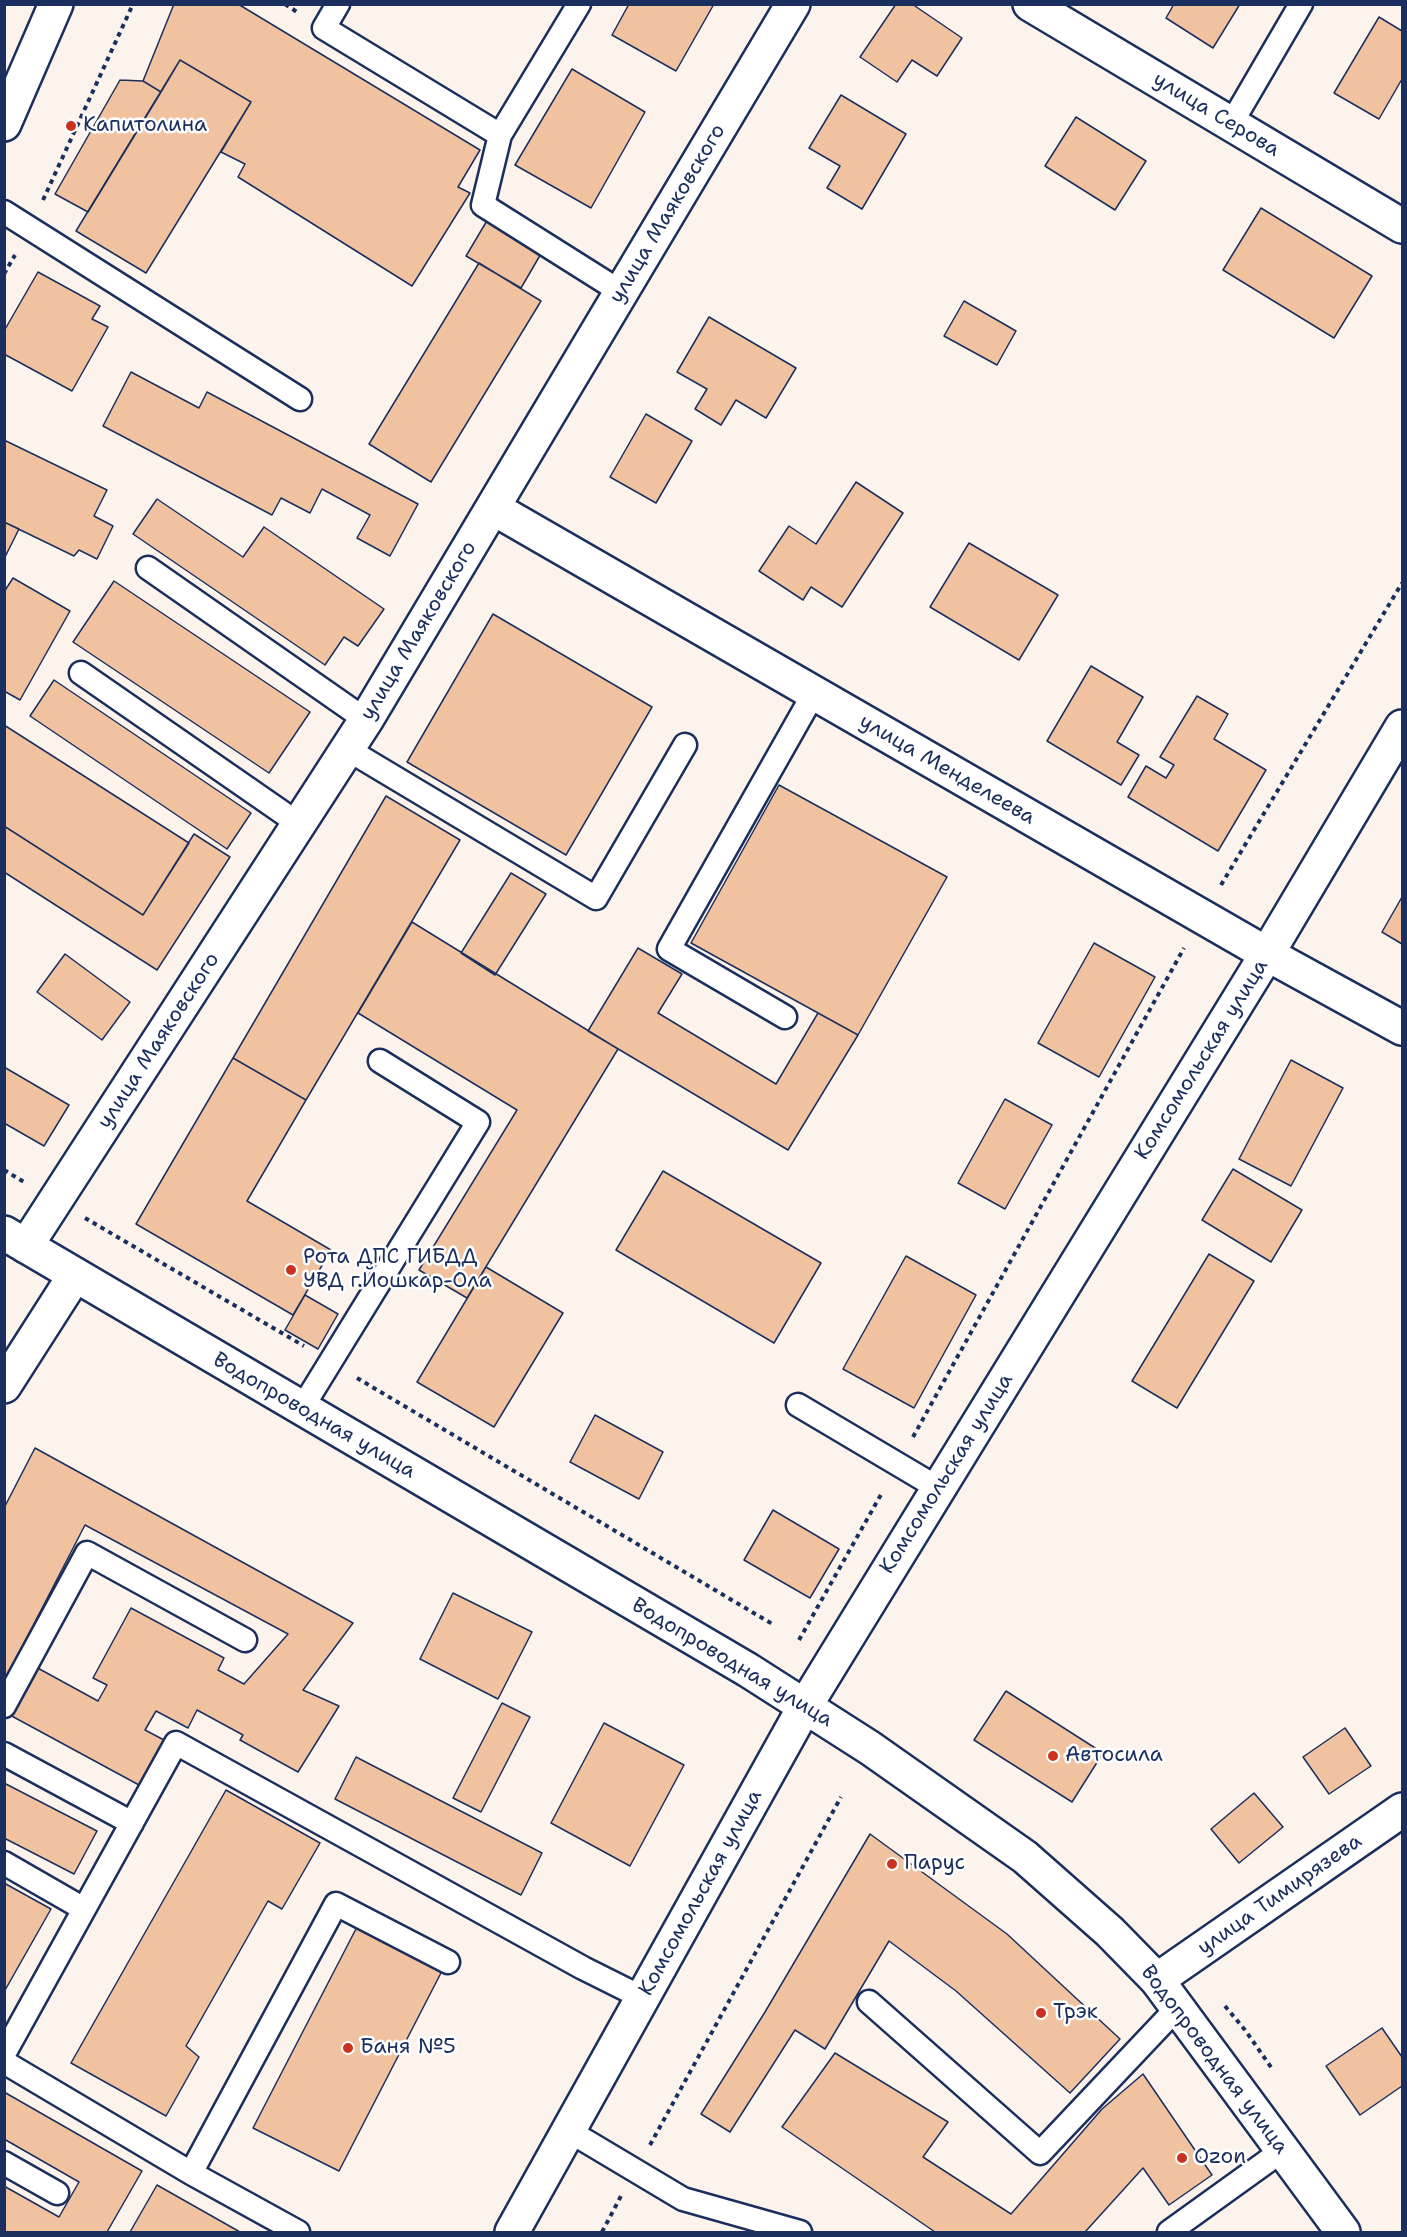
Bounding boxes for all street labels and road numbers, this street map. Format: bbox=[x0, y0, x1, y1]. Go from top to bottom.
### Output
street label: улица Серова bbox=[1148, 67, 1284, 163]
street label: улица Маяковского bbox=[604, 120, 732, 308]
street label: улица Маяковского bbox=[355, 537, 483, 725]
street label: улица Менделеева bbox=[855, 709, 1039, 831]
street label: улица Маяковского bbox=[93, 948, 225, 1134]
street label: Комсомольская улица bbox=[1130, 955, 1274, 1165]
street label: Водопроводная улица bbox=[208, 1348, 420, 1484]
street label: Комсомольская улица bbox=[875, 1369, 1019, 1579]
street label: Водопроводная улица bbox=[627, 1593, 837, 1733]
street label: Комсомольская улица bbox=[634, 1786, 768, 2000]
street label: улица Тимирязева bbox=[1193, 1829, 1367, 1961]
street label: Водопроводная улица bbox=[1135, 1961, 1293, 2159]

